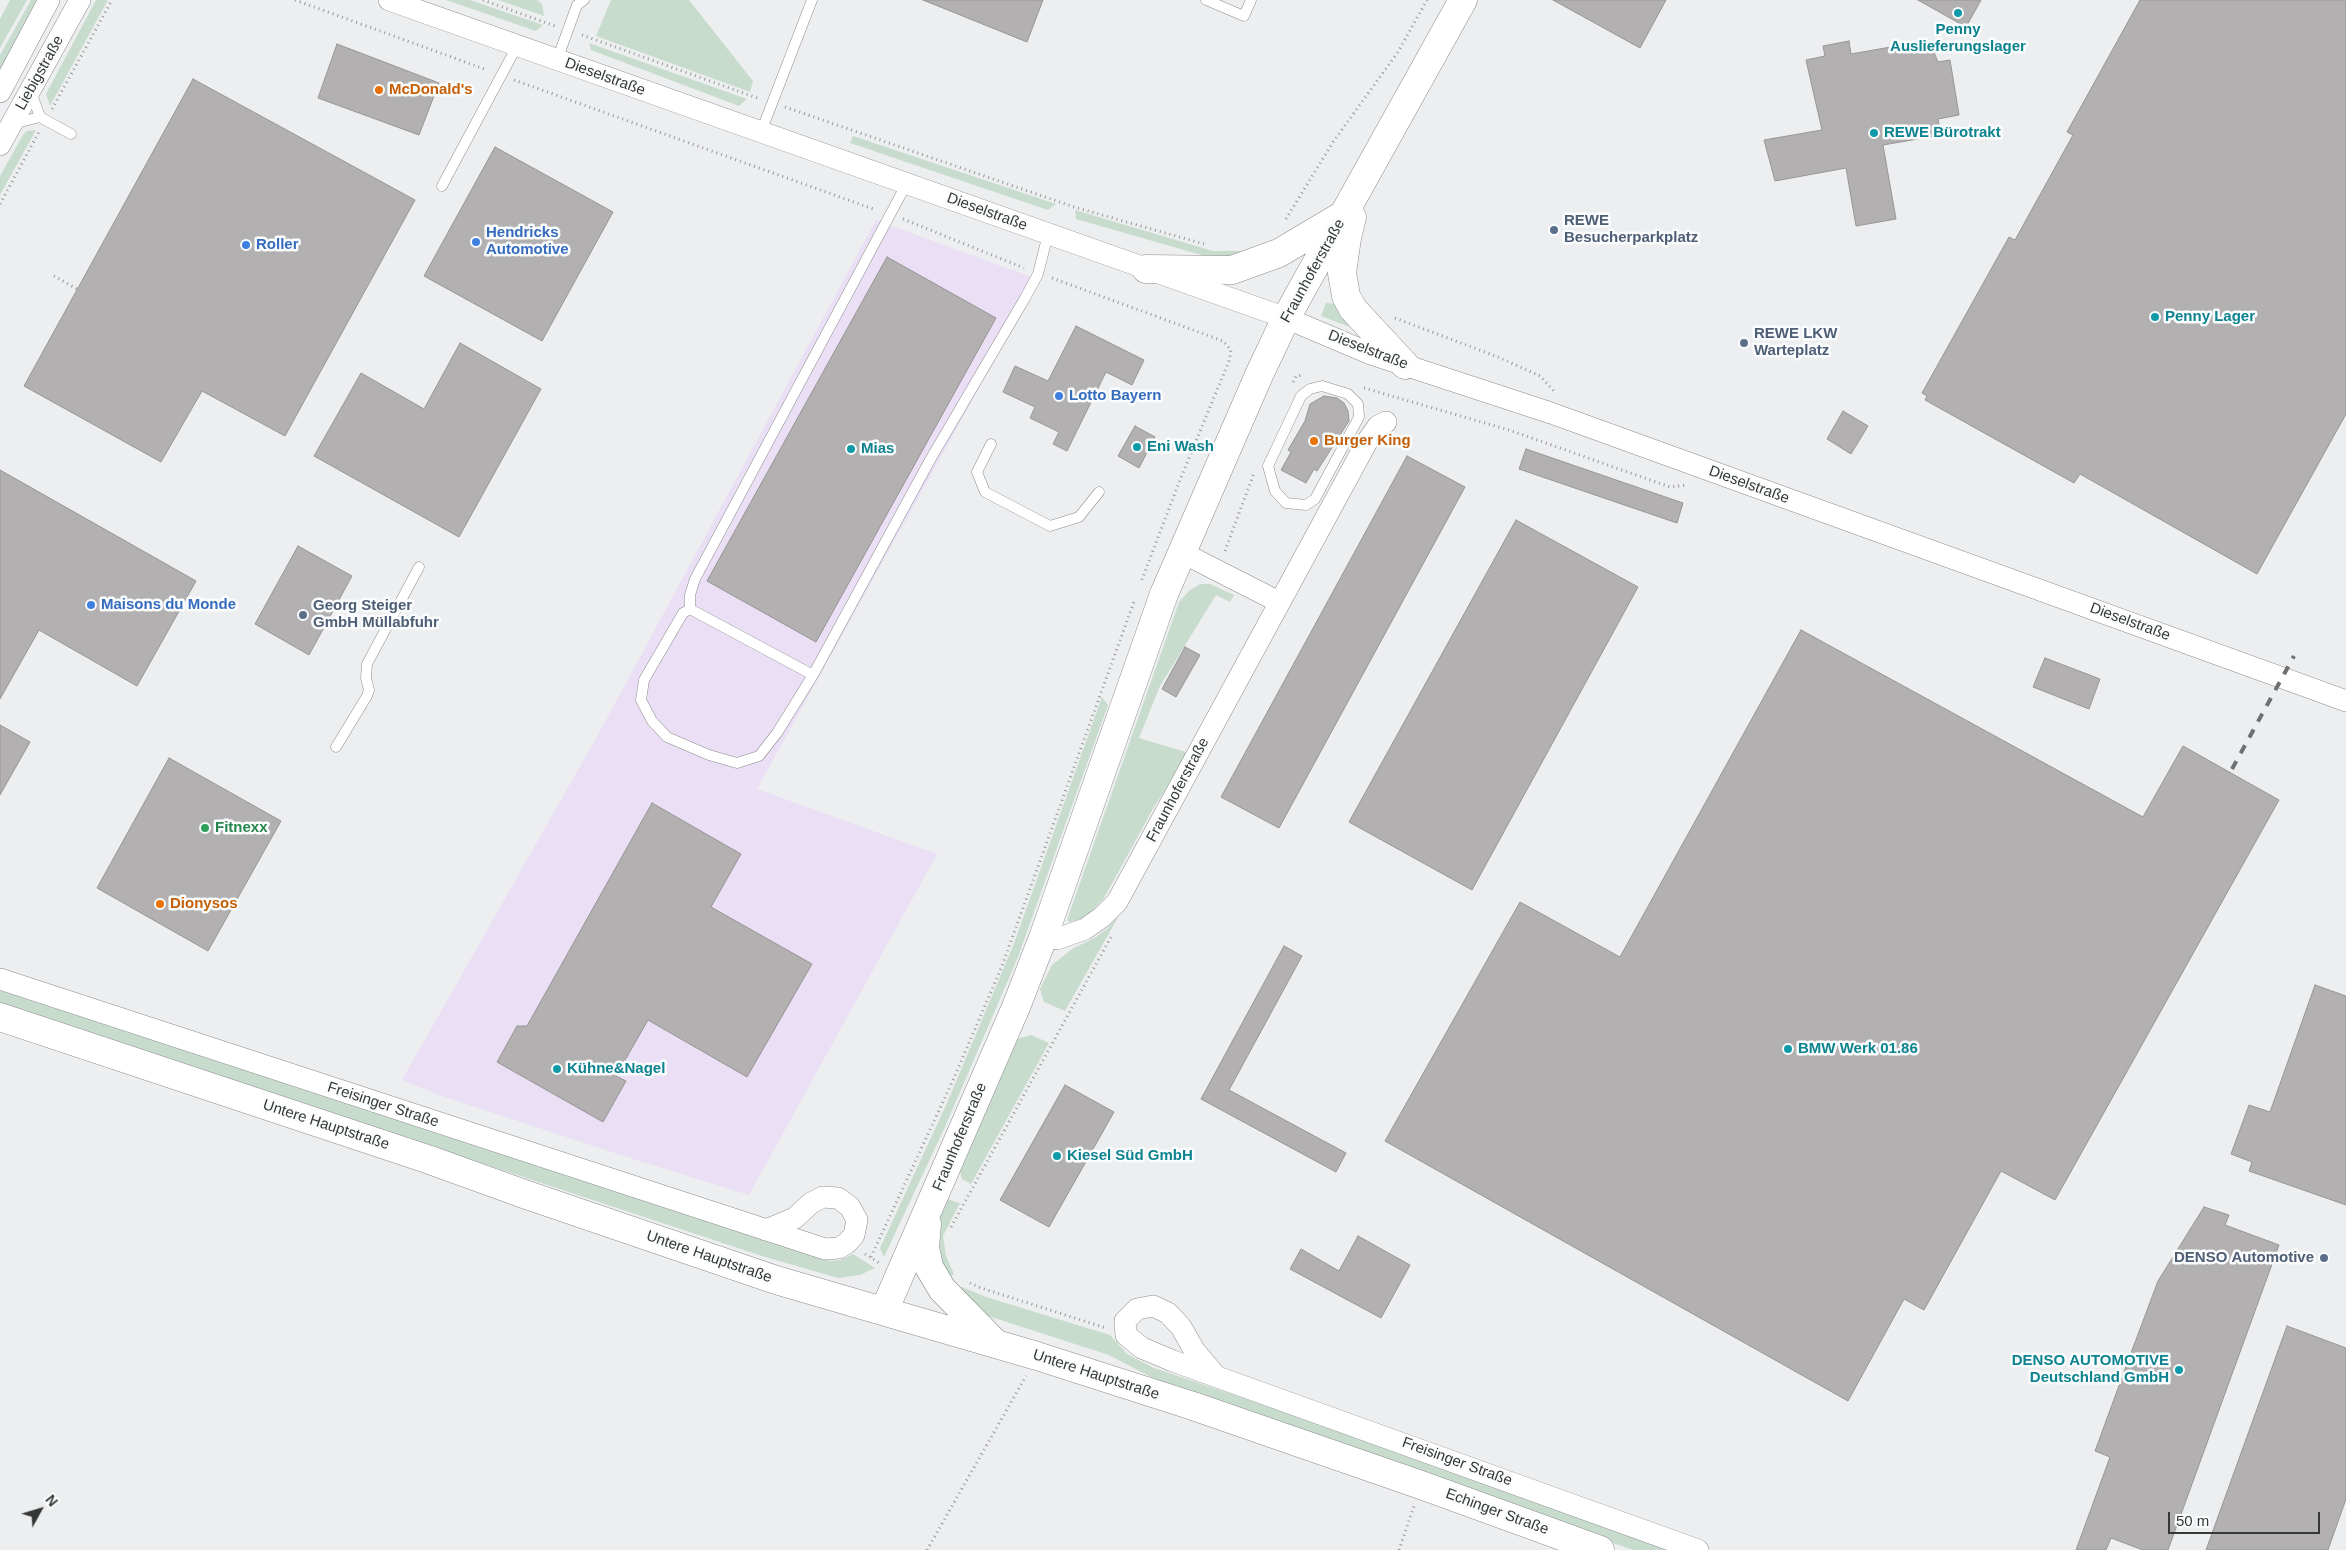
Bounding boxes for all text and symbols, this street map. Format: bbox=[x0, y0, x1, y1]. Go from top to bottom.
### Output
marker: Penny Auslieferungslager bbox=[1952, 7, 1964, 19]
place label: Penny Auslieferungslager bbox=[1890, 21, 2026, 56]
street label: Liebigstraße bbox=[12, 33, 68, 113]
street label: Dieselstraße bbox=[562, 54, 648, 100]
place label: McDonald's bbox=[389, 81, 473, 99]
marker: McDonald's bbox=[373, 84, 385, 96]
place label: REWE Bürotrakt bbox=[1884, 124, 2001, 142]
marker: REWE Bürotrakt bbox=[1868, 127, 1880, 139]
street label: Dieselstraße bbox=[944, 189, 1030, 235]
place label: REWE Besucherparkplatz bbox=[1564, 212, 1698, 247]
street label: Fraunhoferstraße bbox=[1277, 216, 1349, 326]
place label: Hendricks Automotive bbox=[486, 224, 568, 259]
marker: REWE Besucherparkplatz bbox=[1548, 224, 1560, 236]
place label: Roller bbox=[256, 236, 299, 254]
marker: Hendricks Automotive bbox=[470, 236, 482, 248]
marker: Roller bbox=[240, 239, 252, 251]
place label: Penny Lager bbox=[2165, 308, 2255, 326]
marker: Penny Lager bbox=[2149, 311, 2161, 323]
place label: REWE LKW Warteplatz bbox=[1754, 325, 1837, 360]
street label: Dieselstraße bbox=[1325, 327, 1411, 373]
marker: REWE LKW Warteplatz bbox=[1738, 337, 1750, 349]
place label: Lotto Bayern bbox=[1069, 387, 1162, 405]
marker: Lotto Bayern bbox=[1053, 390, 1065, 402]
place label: Burger King bbox=[1324, 432, 1411, 450]
marker: Burger King bbox=[1308, 435, 1320, 447]
place label: Eni Wash bbox=[1147, 438, 1214, 456]
place label: Mias bbox=[861, 440, 894, 458]
marker: Eni Wash bbox=[1131, 441, 1143, 453]
marker: Mias bbox=[845, 443, 857, 455]
street label: Dieselstraße bbox=[1706, 462, 1792, 508]
place label: Maisons du Monde bbox=[101, 596, 236, 614]
place label: Georg Steiger GmbH Müllabfuhr bbox=[313, 597, 439, 632]
marker: Maisons du Monde bbox=[85, 599, 97, 611]
street label: Dieselstraße bbox=[2087, 599, 2173, 645]
marker: Georg Steiger GmbH Müllabfuhr bbox=[297, 609, 309, 621]
street label: Fraunhoferstraße bbox=[1143, 735, 1213, 845]
place label: Fitnexx bbox=[215, 819, 268, 837]
marker: Fitnexx bbox=[199, 822, 211, 834]
place label: Dionysos bbox=[170, 895, 238, 913]
marker: Dionysos bbox=[154, 898, 166, 910]
place label: BMW Werk 01.86 bbox=[1798, 1040, 1918, 1058]
marker: BMW Werk 01.86 bbox=[1782, 1043, 1794, 1055]
place label: Kühne&Nagel bbox=[567, 1060, 665, 1078]
marker: Kühne&Nagel bbox=[551, 1063, 563, 1075]
street label: Freisinger Straße bbox=[325, 1079, 441, 1131]
street label: Fraunhoferstraße bbox=[929, 1080, 991, 1194]
street label: Untere Hauptstraße bbox=[261, 1096, 391, 1154]
place label: Kiesel Süd GmbH bbox=[1067, 1147, 1193, 1165]
marker: Kiesel Süd GmbH bbox=[1051, 1150, 1063, 1162]
street label: Untere Hauptstraße bbox=[644, 1227, 774, 1287]
place label: DENSO Automotive bbox=[2174, 1249, 2314, 1267]
marker: DENSO Automotive bbox=[2318, 1252, 2330, 1264]
street label: Untere Hauptstraße bbox=[1031, 1346, 1161, 1404]
place label: DENSO AUTOMOTIVE Deutschland GmbH bbox=[2012, 1352, 2169, 1387]
marker: DENSO AUTOMOTIVE Deutschland GmbH bbox=[2173, 1364, 2185, 1376]
street label: Freisinger Straße bbox=[1399, 1434, 1515, 1490]
north arrow bbox=[15, 1485, 65, 1535]
street label: Echinger Straße bbox=[1443, 1485, 1551, 1539]
text: N bbox=[42, 1492, 61, 1510]
scale bar bbox=[2171, 1502, 2324, 1534]
text: 50 m bbox=[2176, 1512, 2209, 1529]

